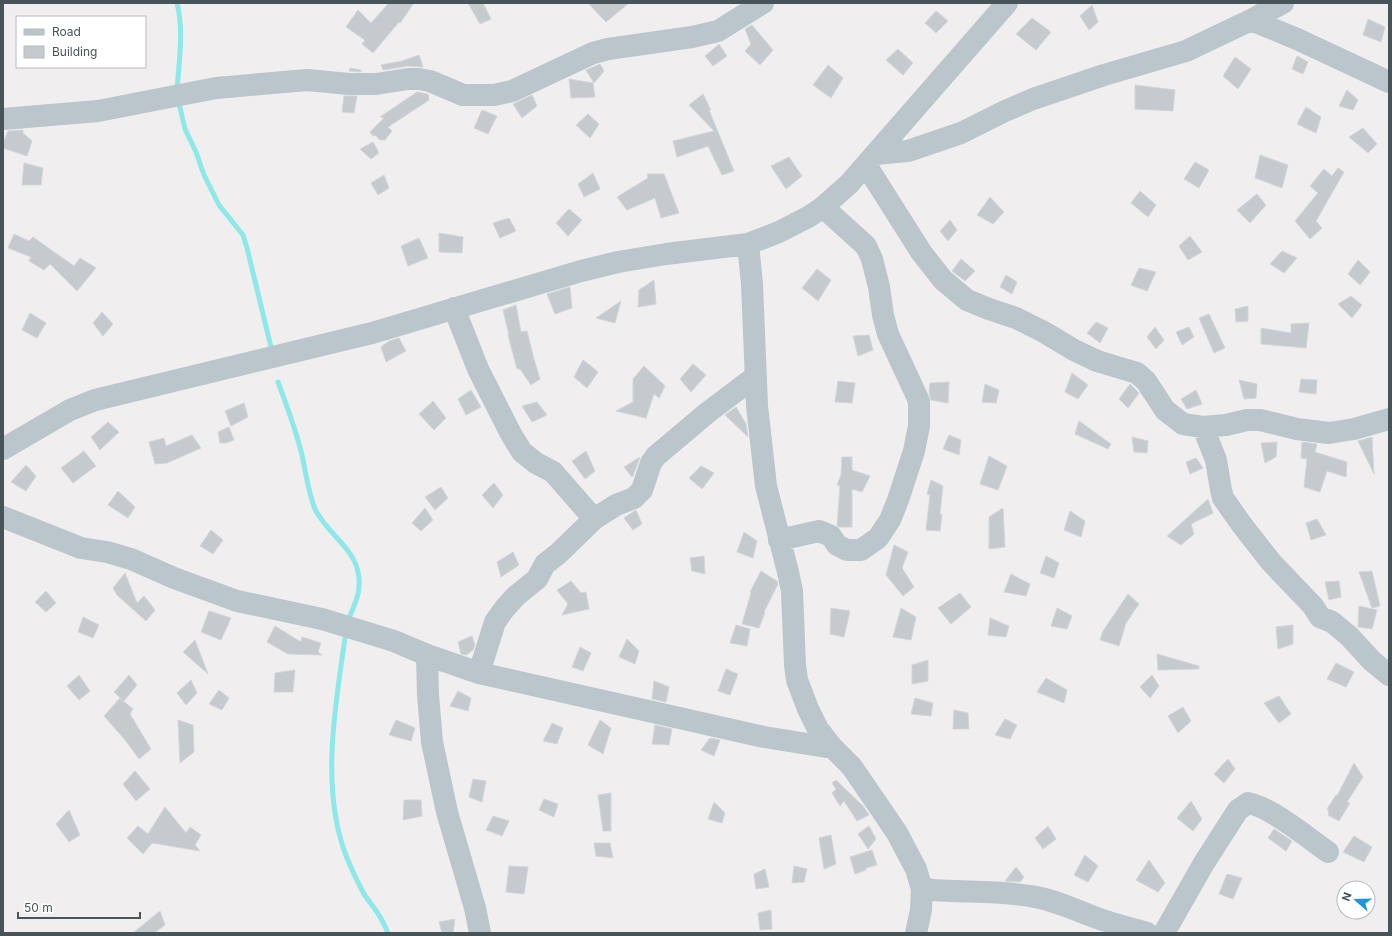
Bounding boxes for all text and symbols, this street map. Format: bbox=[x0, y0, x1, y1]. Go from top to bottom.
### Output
legend bbox=[16, 16, 146, 68]
text: Road bbox=[52, 24, 81, 39]
text: Building bbox=[52, 44, 97, 59]
north arrow bbox=[1336, 880, 1376, 920]
text: N bbox=[1339, 890, 1355, 903]
scale bar bbox=[18, 894, 140, 920]
text: 50 m bbox=[24, 900, 53, 915]

